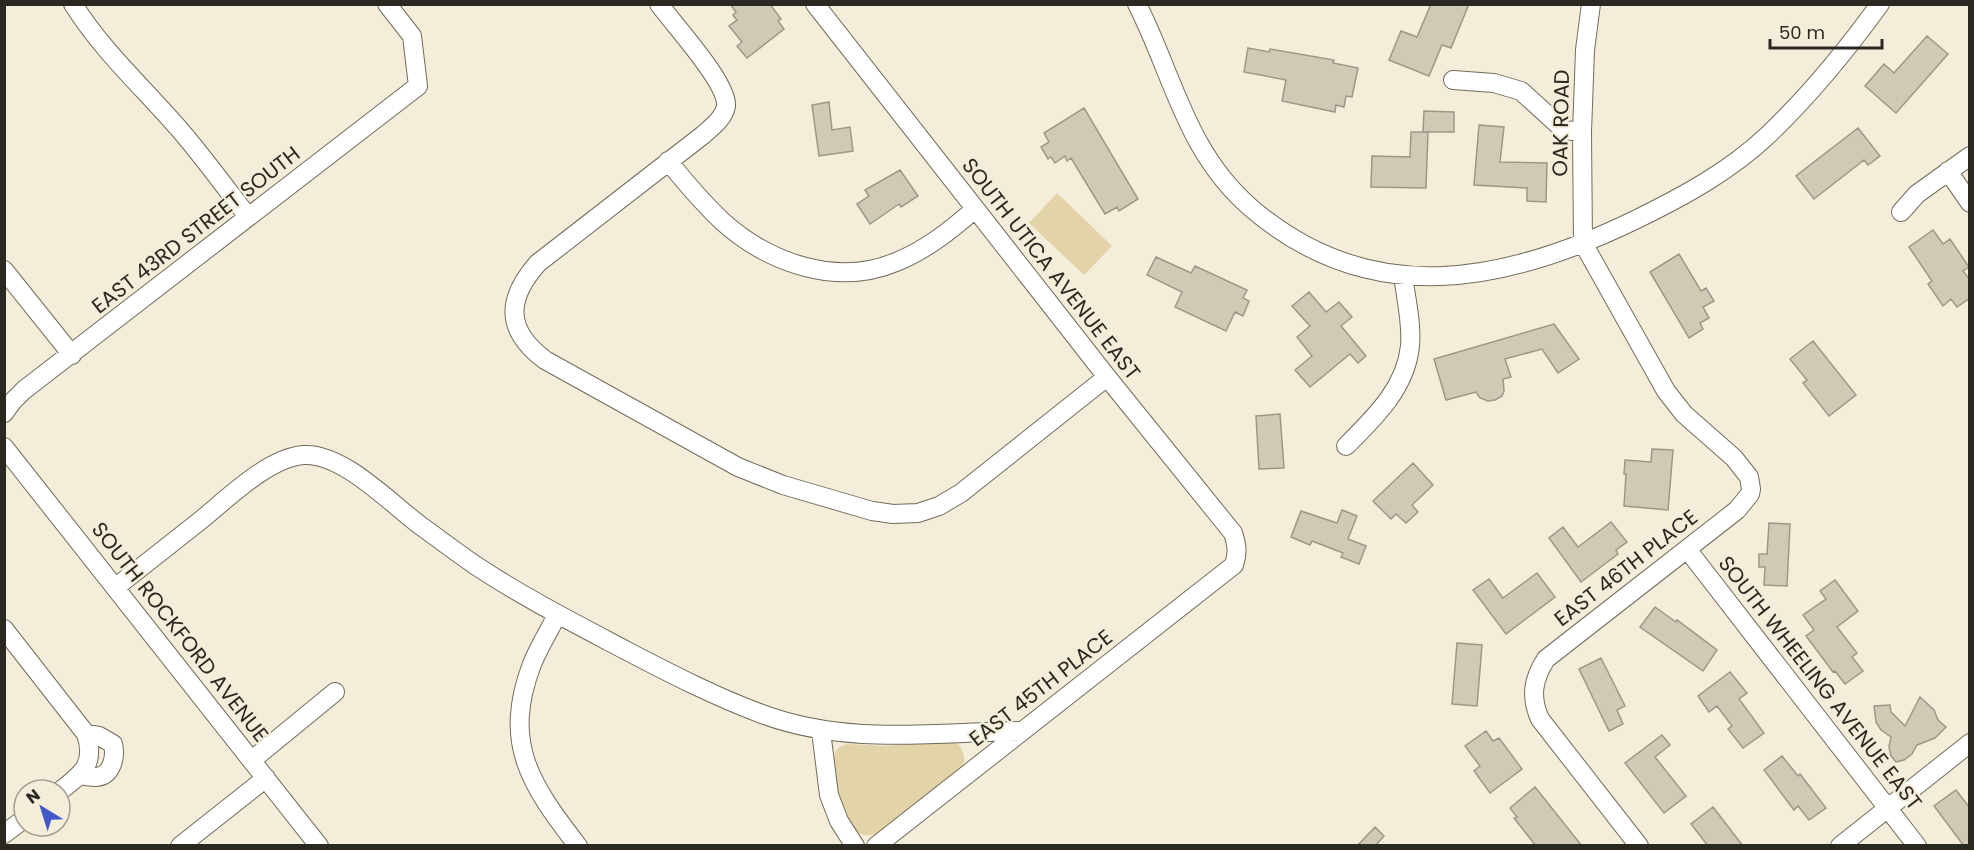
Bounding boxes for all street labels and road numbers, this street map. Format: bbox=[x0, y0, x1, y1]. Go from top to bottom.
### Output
street label: OAK ROAD bbox=[1545, 69, 1576, 177]
street label: EAST 43RD STREET SOUTH bbox=[86, 139, 306, 320]
street label: SOUTH UTICA AVENUE EAST bbox=[956, 152, 1147, 386]
street label: EAST 46TH PLACE bbox=[1548, 502, 1703, 633]
street label: SOUTH ROCKFORD AVENUE bbox=[85, 516, 275, 748]
street label: SOUTH WHEELING AVENUE EAST bbox=[1712, 550, 1929, 816]
street label: EAST 45TH PLACE bbox=[963, 622, 1118, 753]

